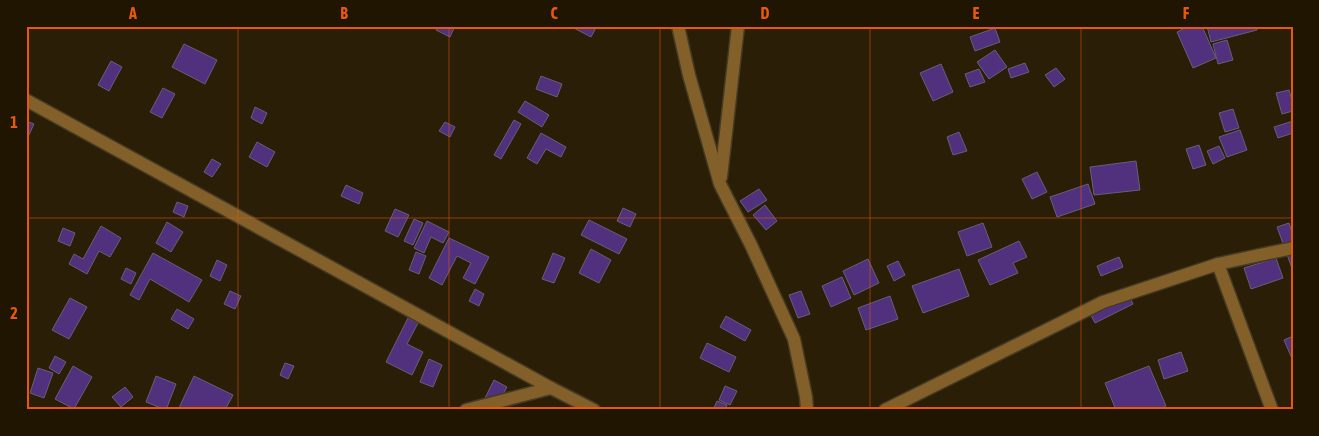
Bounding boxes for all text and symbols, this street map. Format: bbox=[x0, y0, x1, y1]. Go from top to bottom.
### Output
text: A bbox=[128, 4, 137, 22]
text: B bbox=[340, 4, 348, 22]
text: C bbox=[550, 4, 558, 22]
text: D bbox=[761, 4, 770, 22]
text: E bbox=[973, 4, 980, 22]
text: F bbox=[1183, 4, 1190, 22]
text: 1 bbox=[10, 113, 18, 131]
text: 2 bbox=[10, 304, 18, 322]

